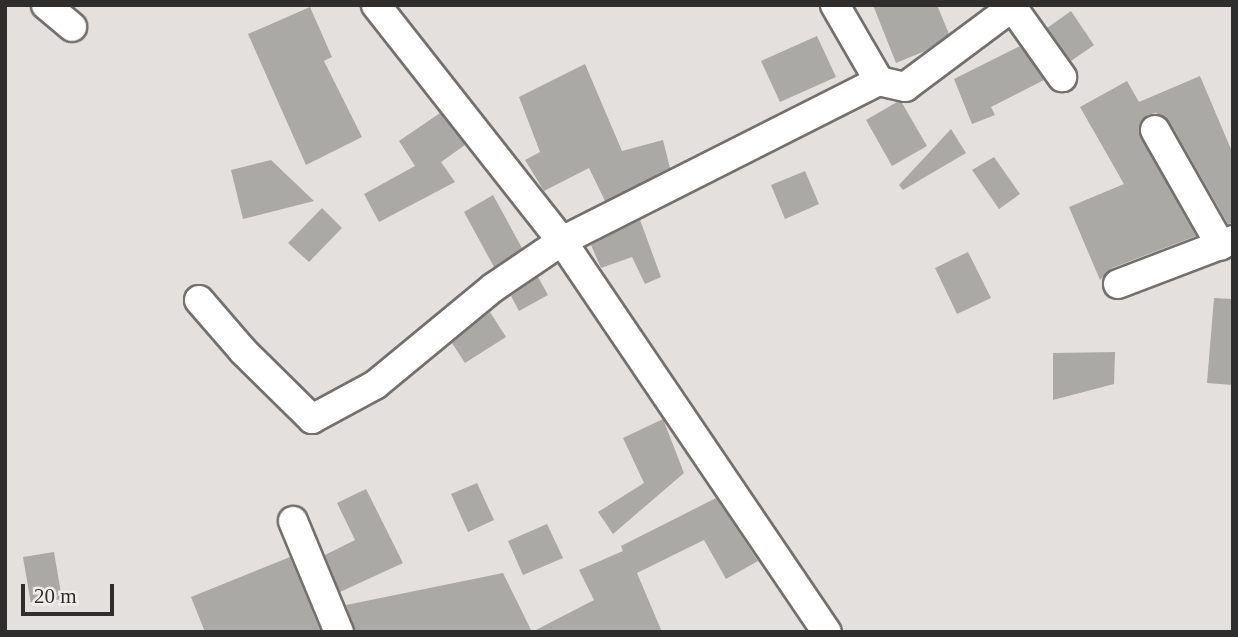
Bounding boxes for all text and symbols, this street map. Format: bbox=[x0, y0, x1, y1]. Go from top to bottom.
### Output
scale bar bbox=[24, 570, 117, 614]
text: 20 m bbox=[34, 584, 77, 608]

